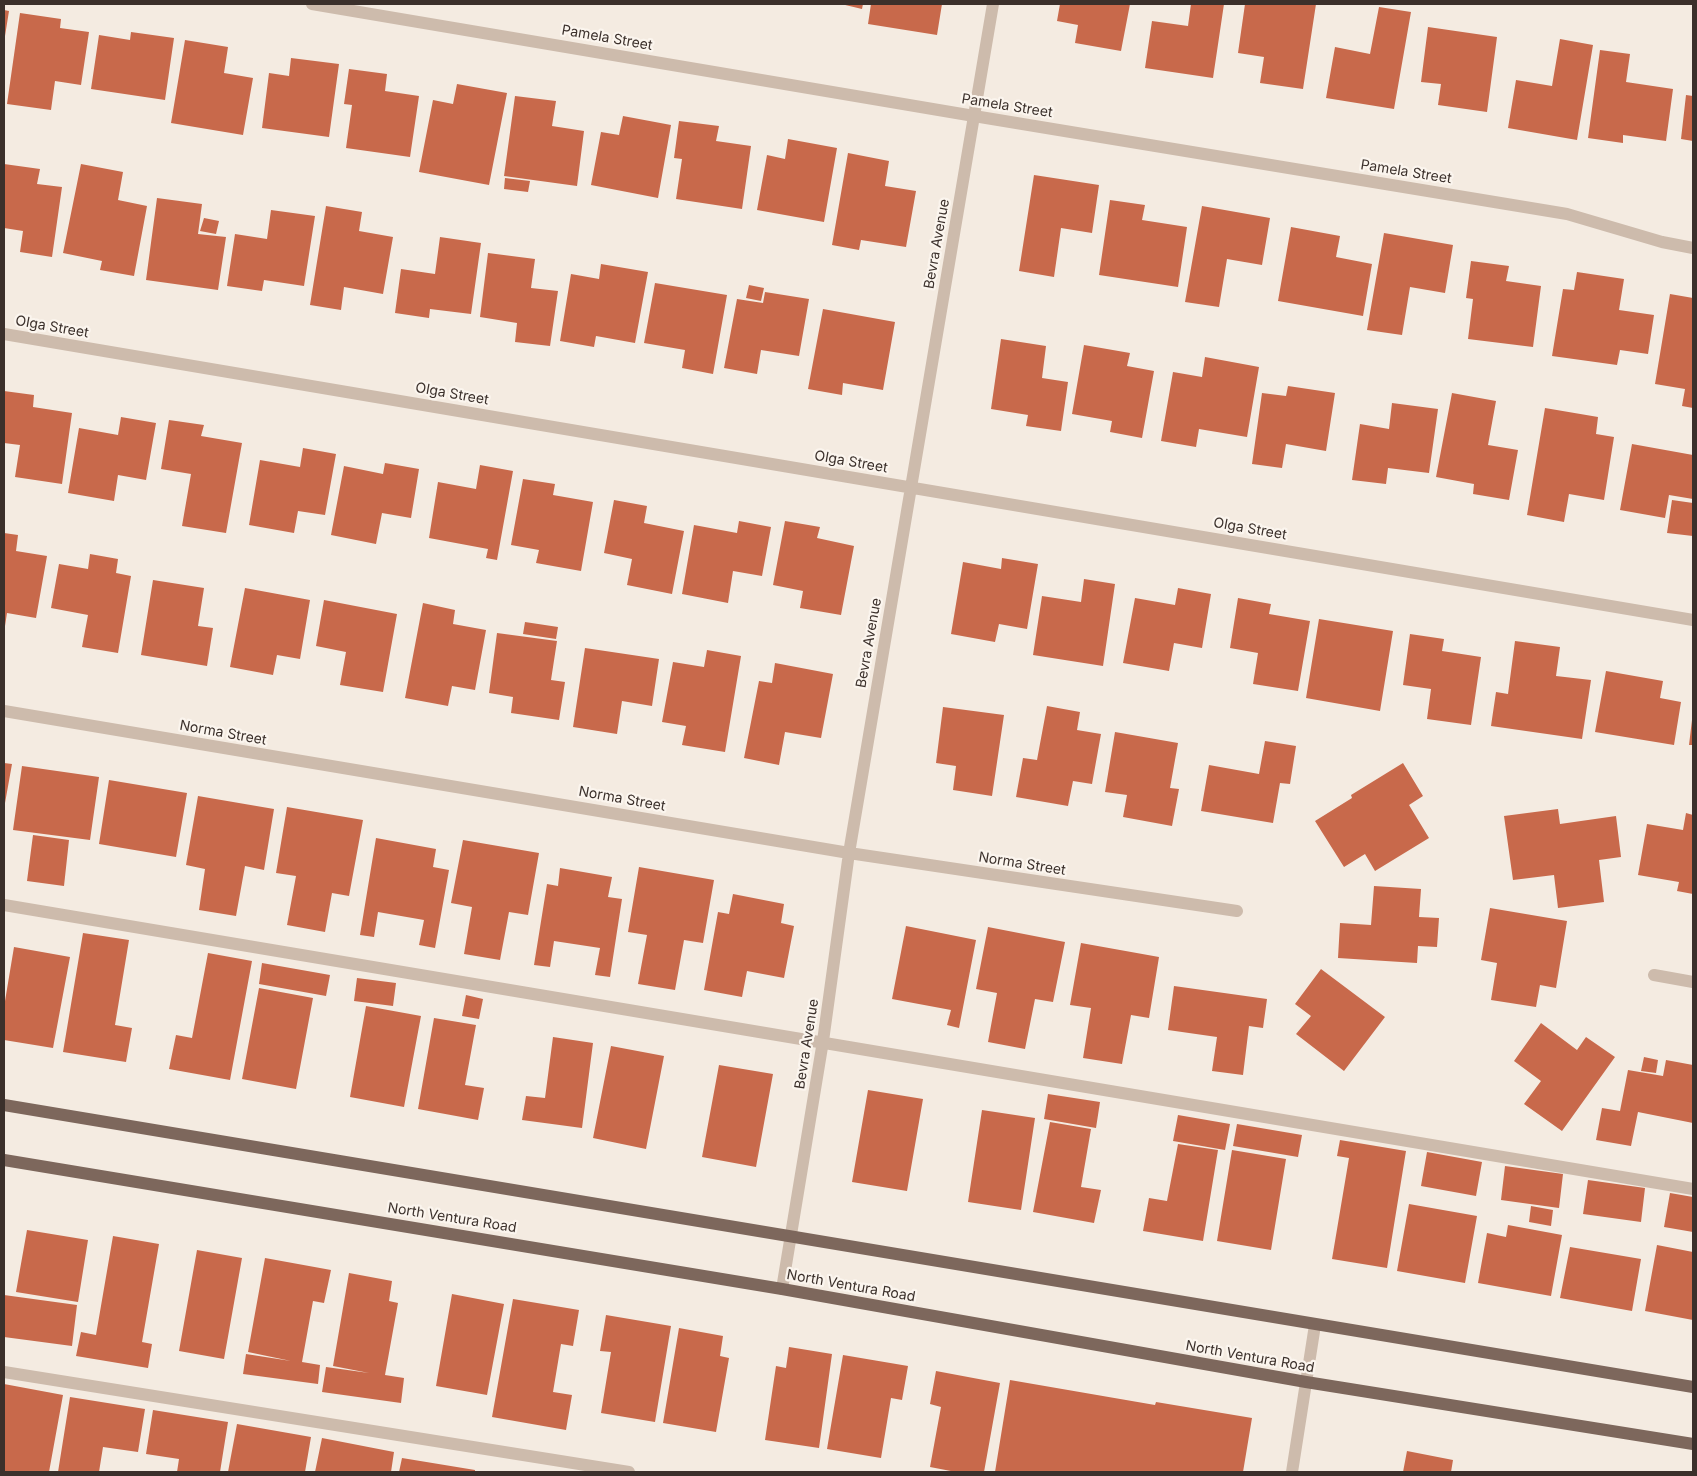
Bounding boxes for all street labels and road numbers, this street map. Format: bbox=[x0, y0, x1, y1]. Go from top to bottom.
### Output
street label: Pamela Street bbox=[560, 22, 654, 54]
street label: Pamela Street bbox=[960, 91, 1054, 121]
street label: Pamela Street bbox=[1359, 157, 1453, 187]
street label: Bevra Avenue bbox=[921, 198, 953, 290]
street label: Olga Street bbox=[14, 312, 90, 342]
street label: Olga Street bbox=[414, 379, 490, 409]
street label: Olga Street bbox=[813, 447, 889, 477]
street label: Olga Street bbox=[1212, 514, 1288, 544]
street label: Bevra Avenue bbox=[853, 597, 885, 689]
street label: Norma Street bbox=[178, 717, 268, 749]
street label: Norma Street bbox=[577, 783, 667, 815]
street label: Norma Street bbox=[977, 849, 1067, 879]
street label: Bevra Avenue bbox=[792, 998, 822, 1090]
street label: North Ventura Road bbox=[386, 1200, 518, 1236]
street label: North Ventura Road bbox=[785, 1266, 917, 1306]
street label: North Ventura Road bbox=[1184, 1337, 1316, 1377]

